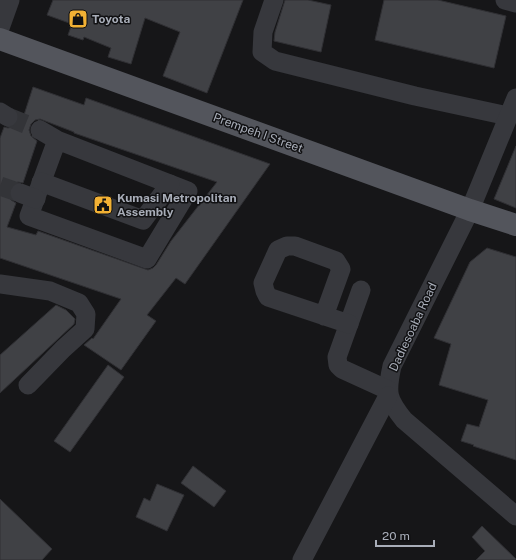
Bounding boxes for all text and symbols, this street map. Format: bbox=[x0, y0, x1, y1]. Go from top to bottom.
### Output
shop icon: Toyota bbox=[67, 8, 89, 30]
place label: Toyota bbox=[92, 12, 130, 26]
street label: Prempeh I Street bbox=[211, 110, 305, 156]
place label: Kumasi Metropolitan Assembly bbox=[117, 191, 237, 219]
public building icon: Kumasi Metropolitan Assembly bbox=[92, 194, 114, 216]
street label: Dadiesoaba Road bbox=[386, 280, 440, 374]
scale bar bbox=[376, 522, 434, 548]
text: 20 m bbox=[382, 529, 410, 543]

